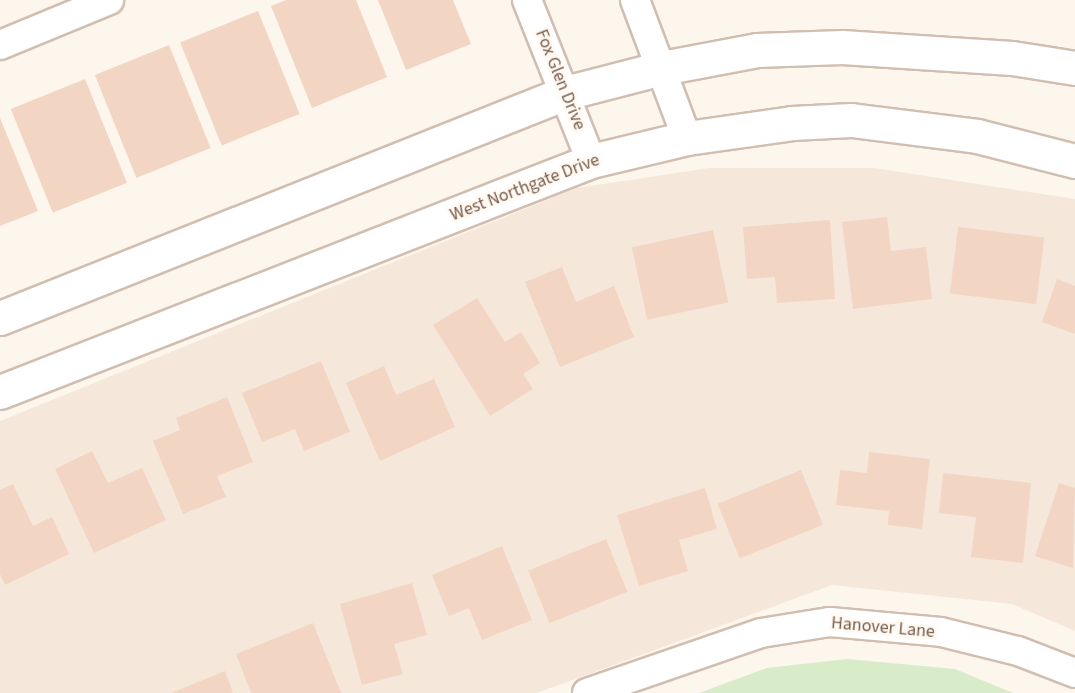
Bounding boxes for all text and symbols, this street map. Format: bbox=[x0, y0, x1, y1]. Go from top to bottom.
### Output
street label: Fox Glen Drive bbox=[530, 26, 590, 134]
street label: West Northgate Drive bbox=[447, 150, 603, 226]
street label: Hanover Lane bbox=[830, 613, 936, 643]

